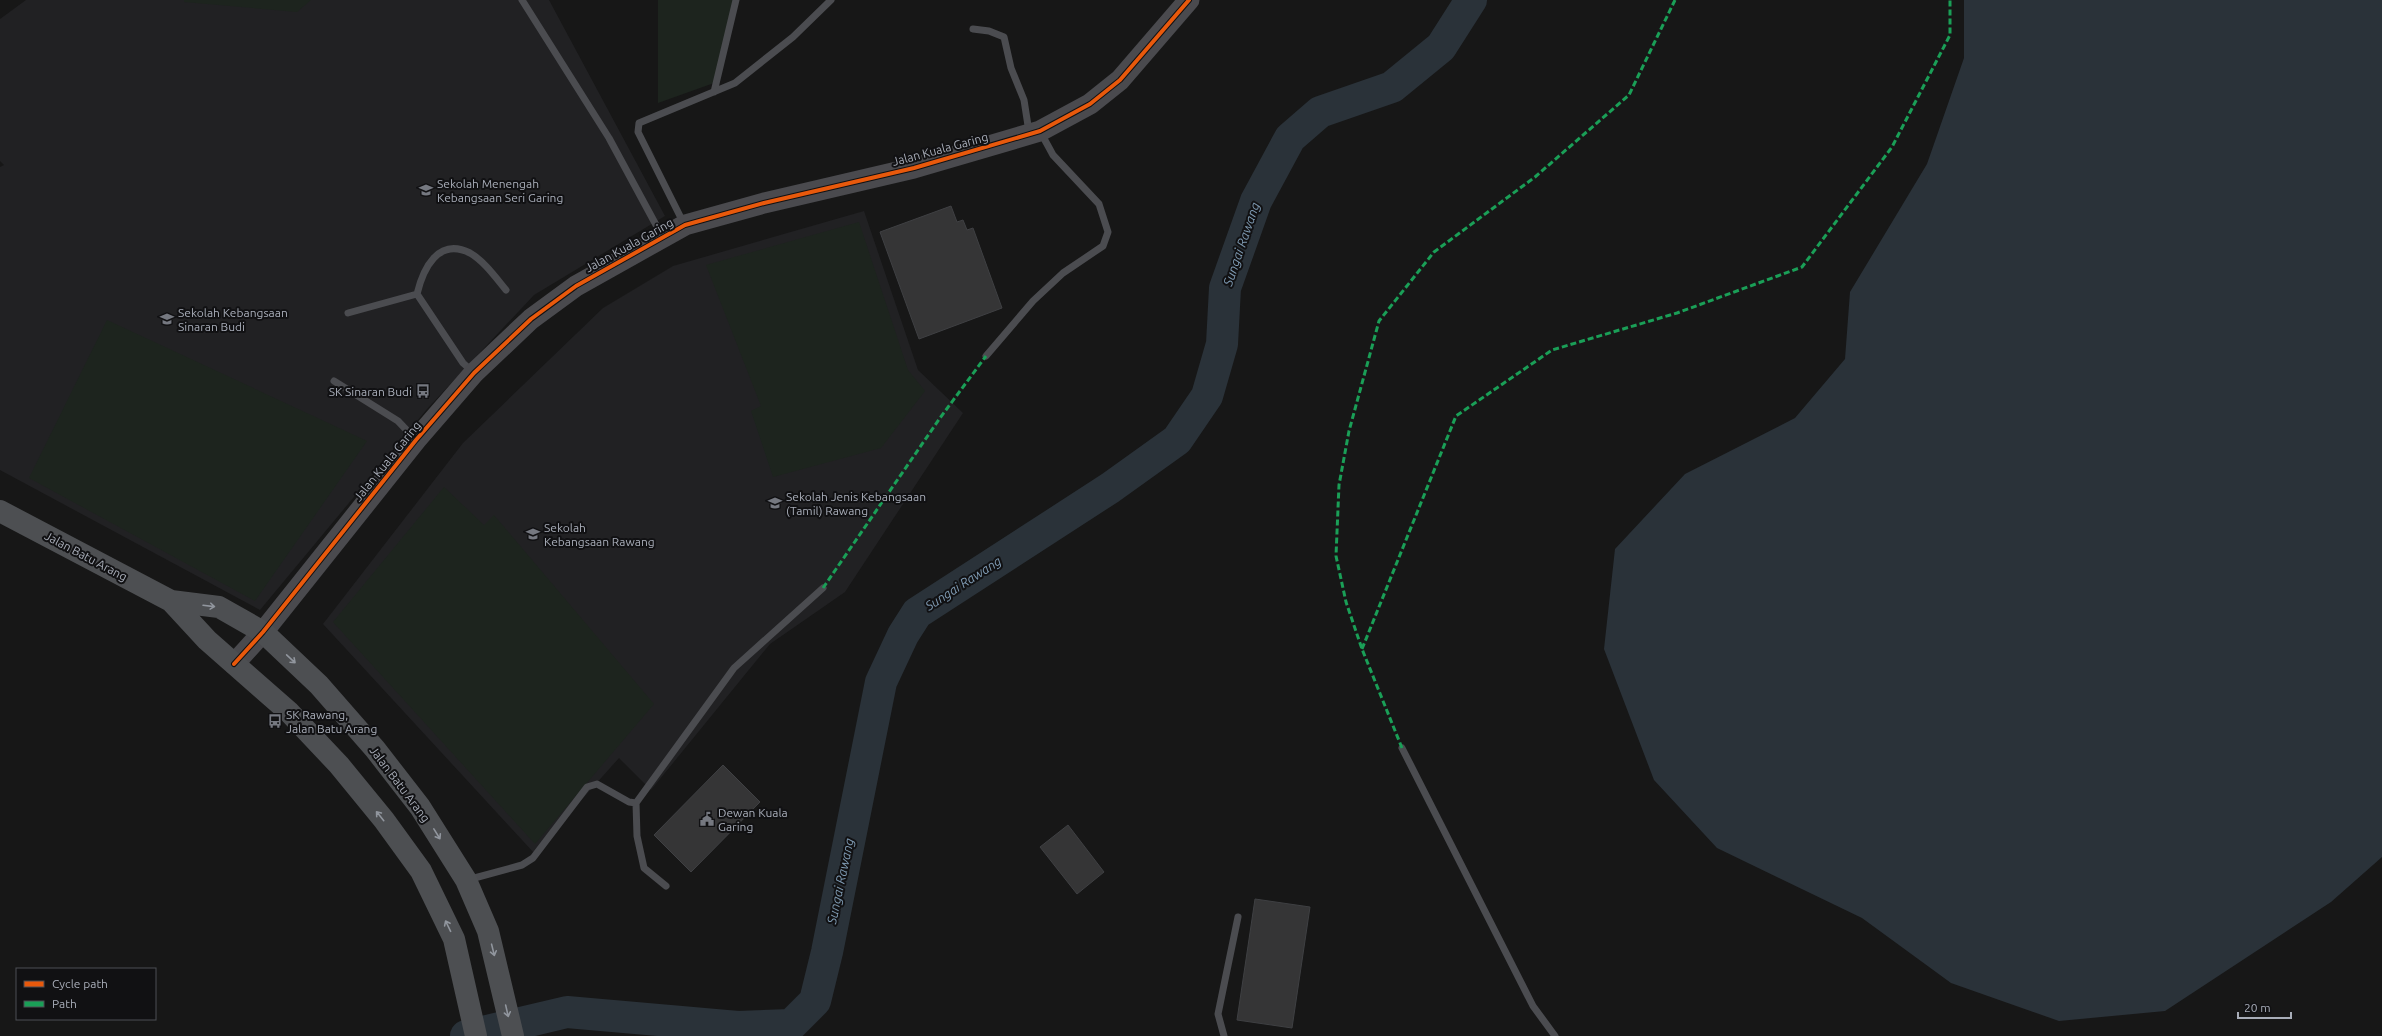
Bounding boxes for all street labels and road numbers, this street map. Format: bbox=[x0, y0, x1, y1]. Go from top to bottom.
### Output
street label: Jalan Kuala Garing bbox=[891, 130, 989, 168]
street label: Jalan Kuala Garing bbox=[583, 215, 675, 275]
street label: Jalan Kuala Garing bbox=[351, 419, 423, 503]
street label: Jalan Batu Arang bbox=[43, 529, 129, 583]
street label: Jalan Batu Arang bbox=[367, 744, 433, 824]

